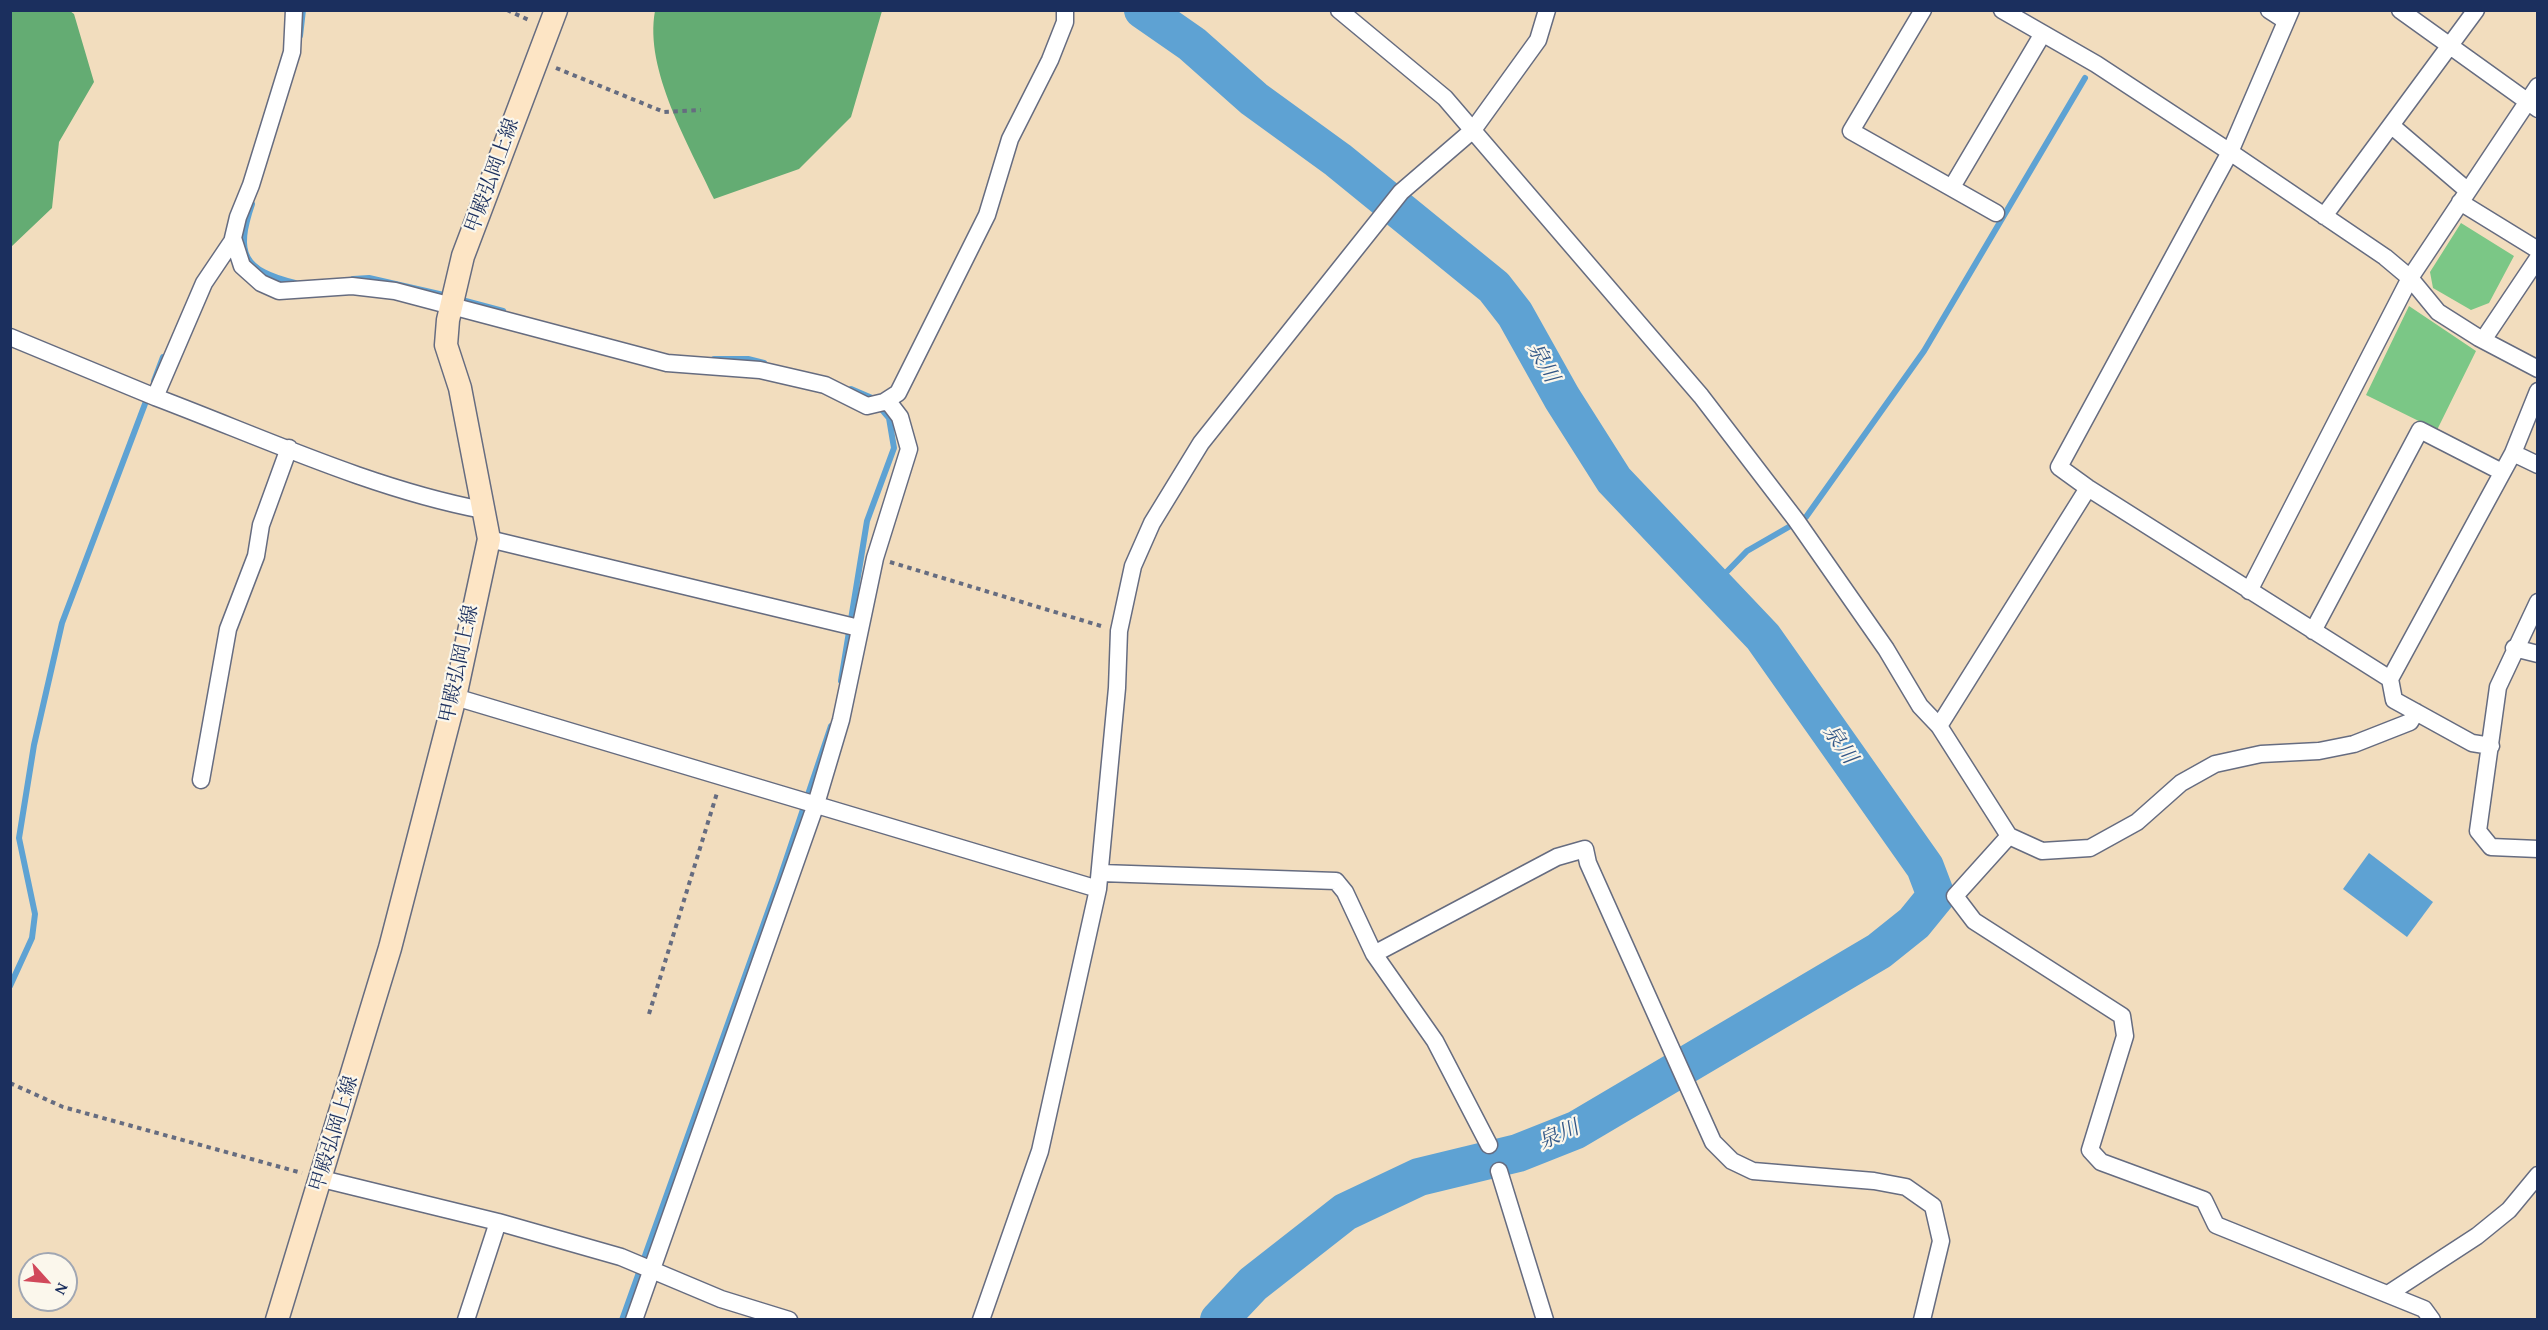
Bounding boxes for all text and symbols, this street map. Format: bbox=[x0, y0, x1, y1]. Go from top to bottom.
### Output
street label: 甲殿弘岡上線 bbox=[461, 116, 525, 236]
water label: 泉川 bbox=[1521, 339, 1563, 387]
street label: 甲殿弘岡上線 bbox=[436, 603, 484, 725]
water label: 泉川 bbox=[1817, 721, 1861, 769]
street label: 甲殿弘岡上線 bbox=[306, 1073, 364, 1195]
water label: 泉川 bbox=[1535, 1116, 1583, 1156]
north arrow bbox=[18, 1252, 78, 1312]
text: N bbox=[49, 1279, 75, 1299]

